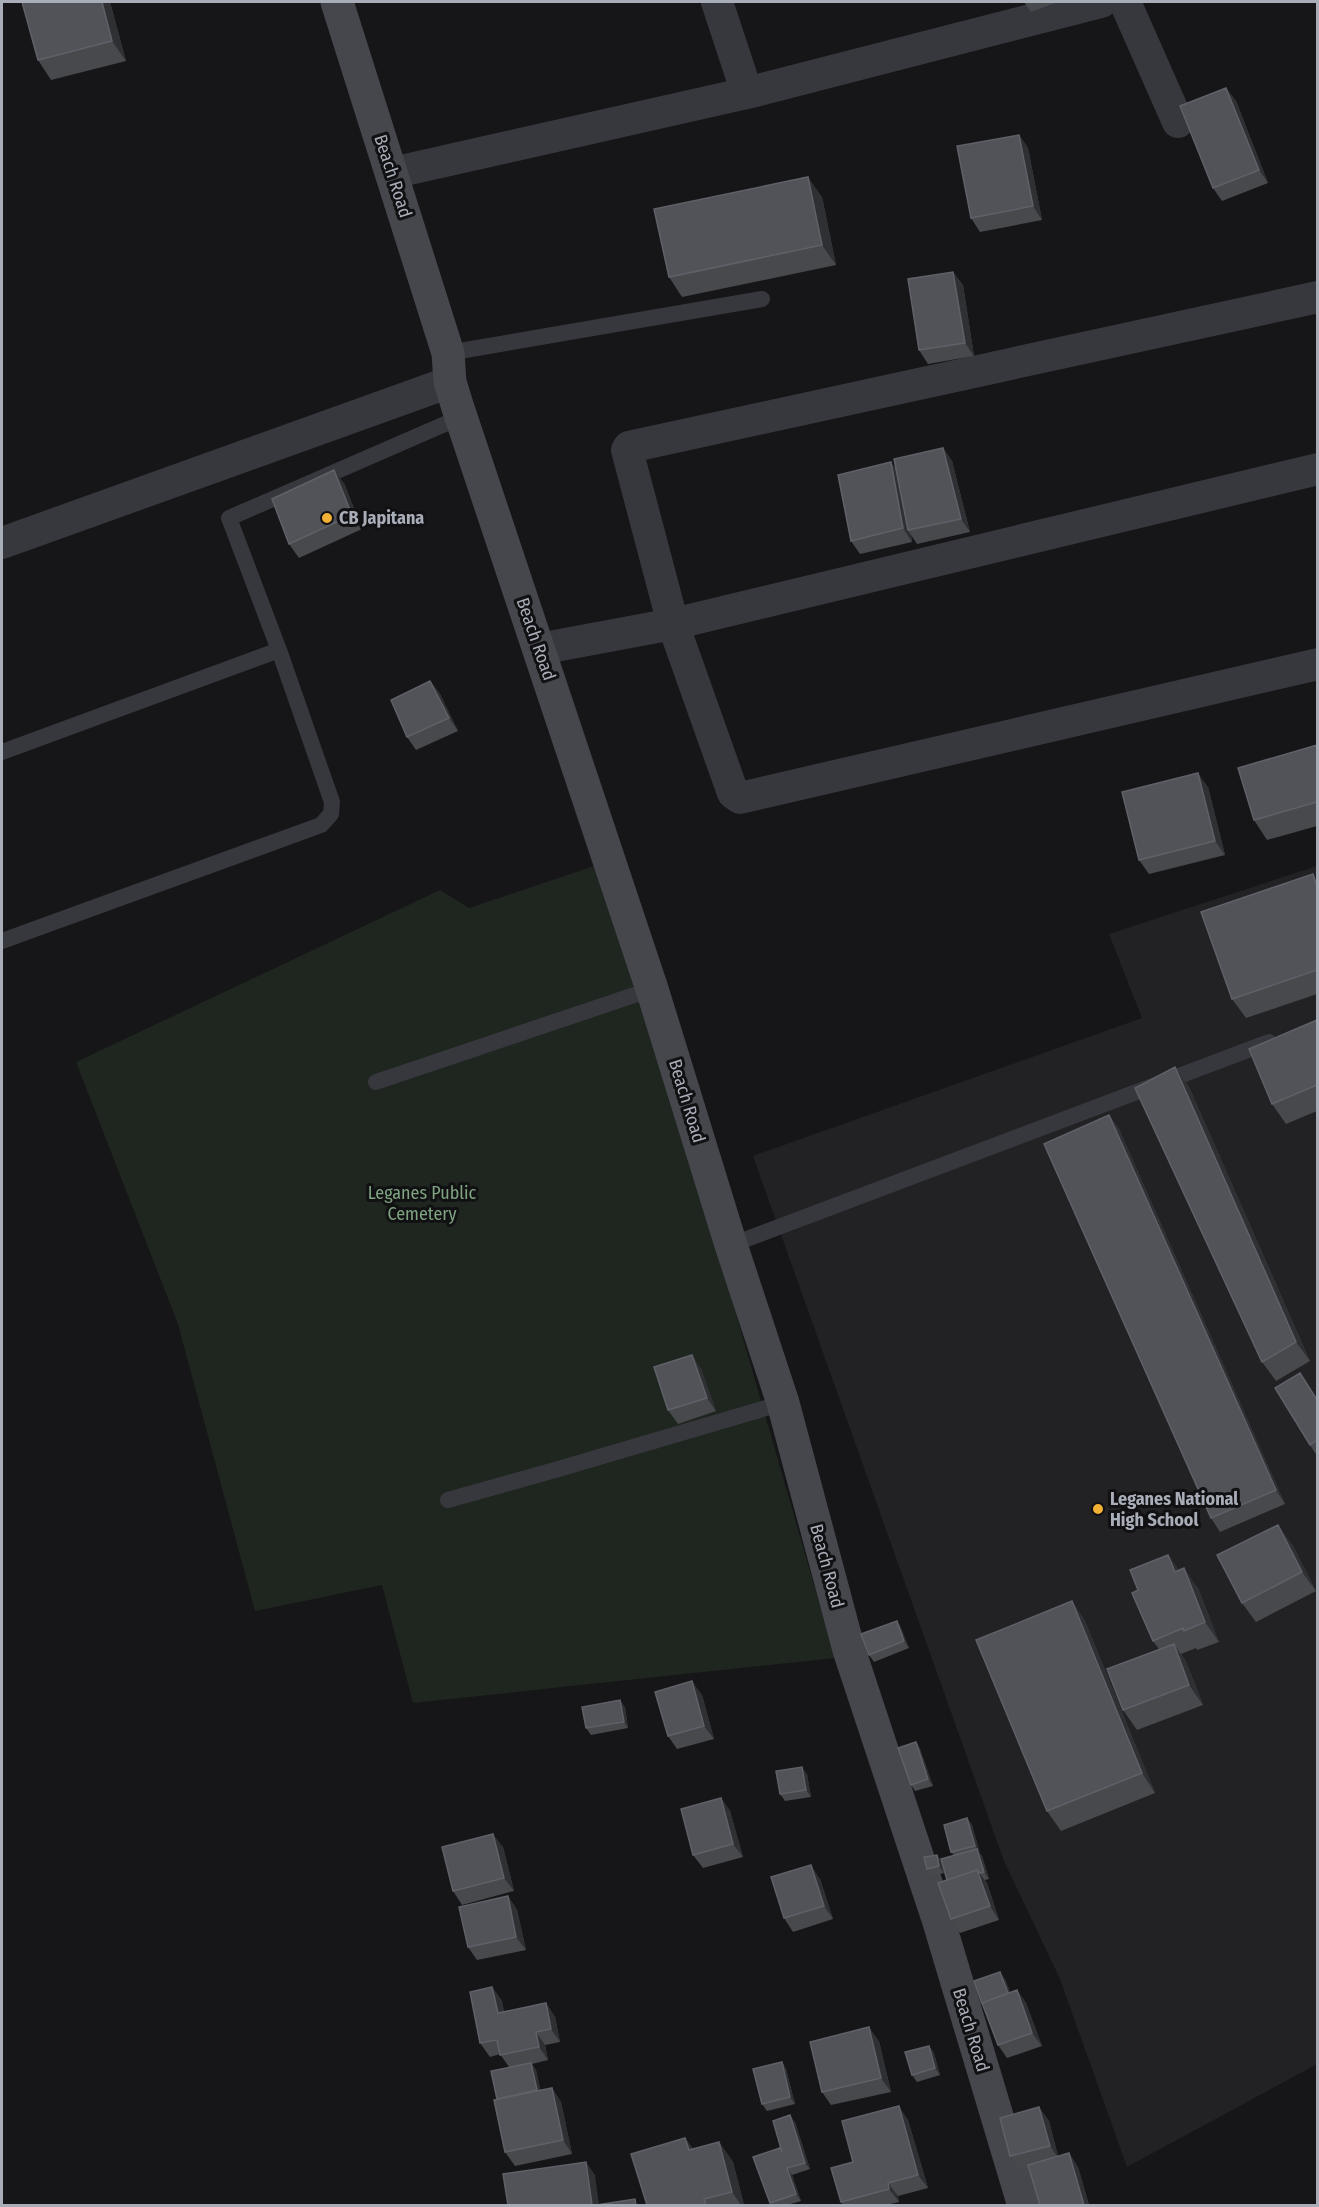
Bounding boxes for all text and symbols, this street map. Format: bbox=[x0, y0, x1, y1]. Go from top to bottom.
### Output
street label: Beach Road bbox=[369, 132, 417, 220]
place label: CB Japitana bbox=[339, 507, 424, 529]
marker: CB Japitana bbox=[320, 511, 334, 525]
street label: Beach Road bbox=[512, 595, 560, 683]
street label: Beach Road bbox=[664, 1057, 710, 1145]
park label: Leganes Public Cemetery bbox=[368, 1182, 477, 1225]
place label: Leganes National High School bbox=[1110, 1488, 1238, 1531]
marker: Leganes National High School bbox=[1091, 1502, 1105, 1516]
street label: Beach Road bbox=[805, 1522, 849, 1610]
street label: Beach Road bbox=[948, 1986, 994, 2074]

